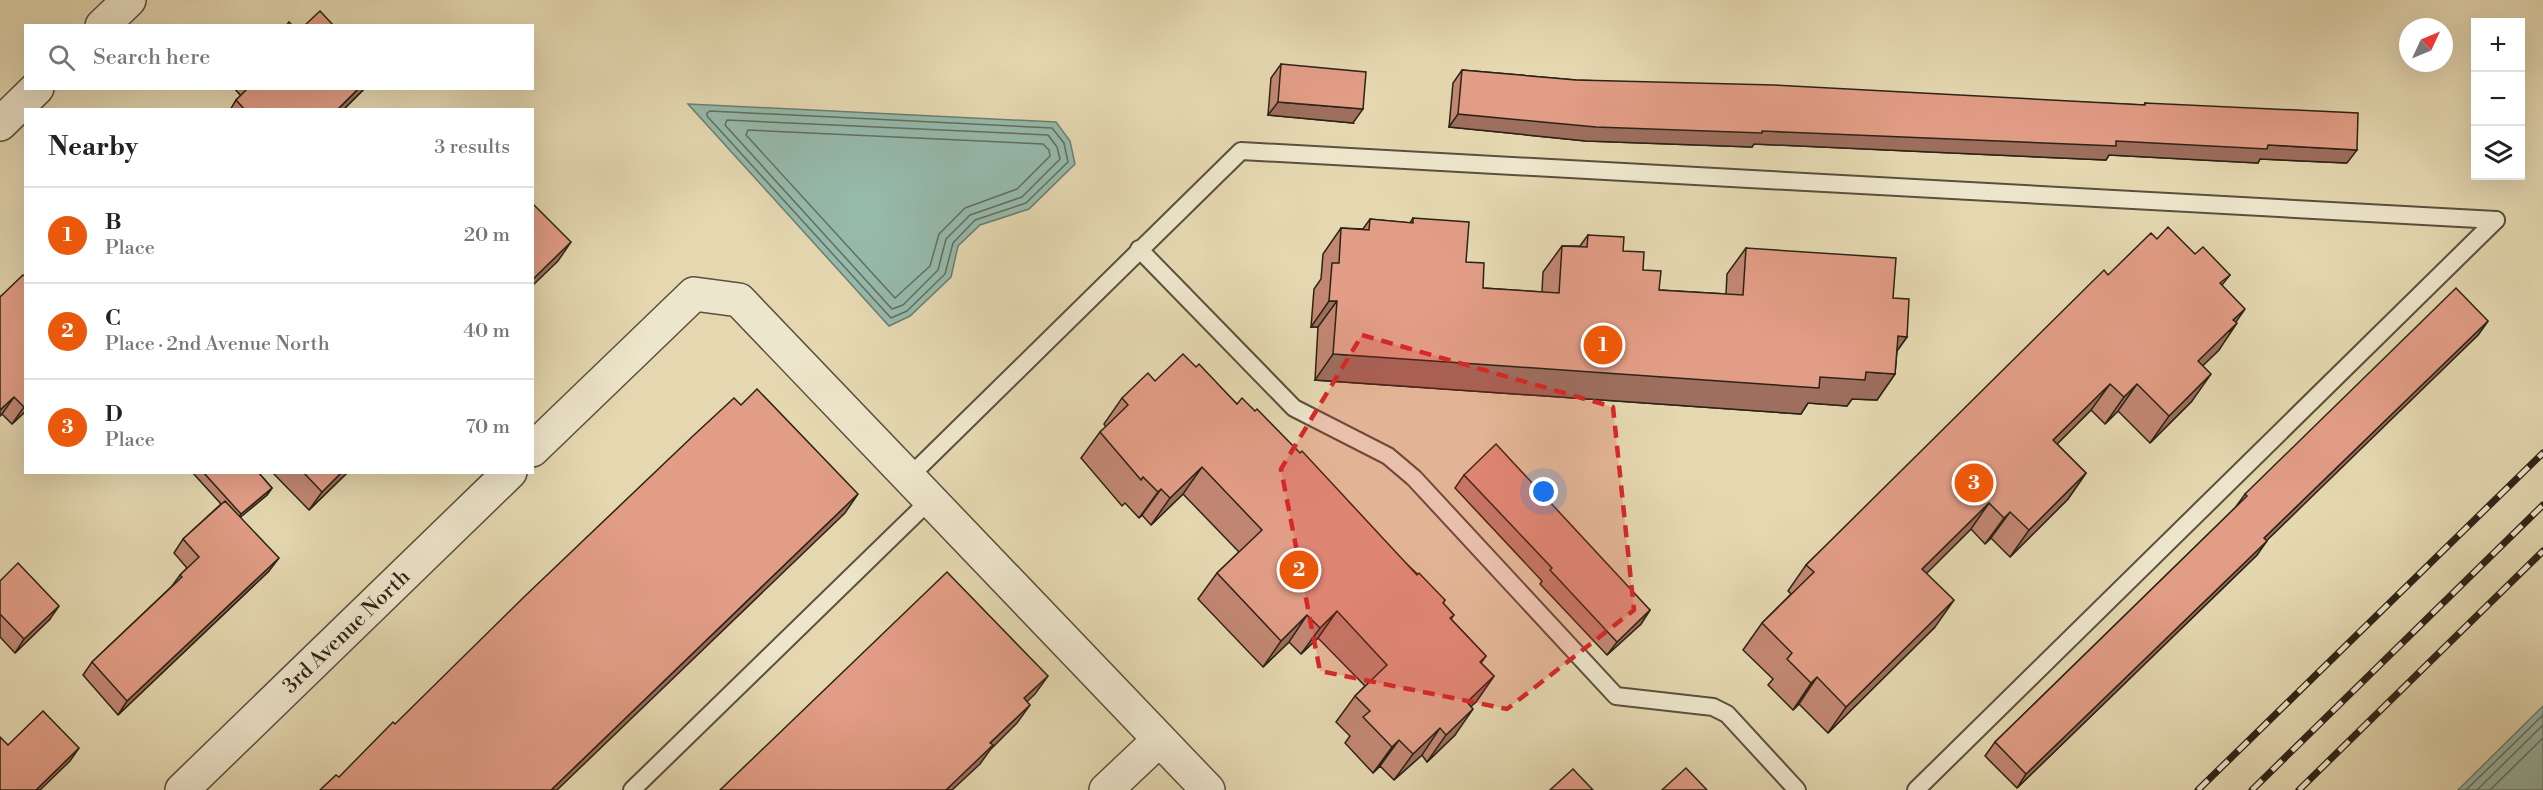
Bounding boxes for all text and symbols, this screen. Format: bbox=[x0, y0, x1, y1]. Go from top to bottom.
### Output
north arrow bbox=[2399, 18, 2453, 72]
map controls bbox=[2471, 18, 2525, 180]
button: + bbox=[2471, 18, 2525, 72]
search box bbox=[24, 24, 534, 90]
icon: search bbox=[45, 41, 78, 74]
text: Search here bbox=[93, 44, 210, 71]
button: − bbox=[2471, 72, 2525, 126]
button: layers bbox=[2471, 126, 2525, 180]
text: Nearby bbox=[48, 131, 138, 163]
text: 3 results bbox=[434, 135, 510, 160]
text: B bbox=[105, 209, 122, 236]
text: 1 bbox=[63, 223, 72, 248]
text: 20 m bbox=[464, 223, 510, 248]
text: Place bbox=[105, 236, 155, 261]
text: C bbox=[105, 305, 121, 332]
text: 2 bbox=[61, 319, 74, 344]
text: 40 m bbox=[463, 319, 510, 344]
pin: 1 bbox=[1584, 322, 1622, 368]
text: Place · 2nd Avenue North bbox=[105, 332, 330, 357]
text: D bbox=[105, 401, 123, 428]
text: 3 bbox=[61, 415, 74, 440]
text: 70 m bbox=[466, 415, 510, 440]
text: Place bbox=[105, 428, 155, 453]
pin: 3 bbox=[1954, 460, 1994, 506]
your location bbox=[1529, 477, 1558, 506]
pin: 2 bbox=[1280, 548, 1318, 592]
street label: 3rd Avenue North bbox=[277, 564, 416, 699]

